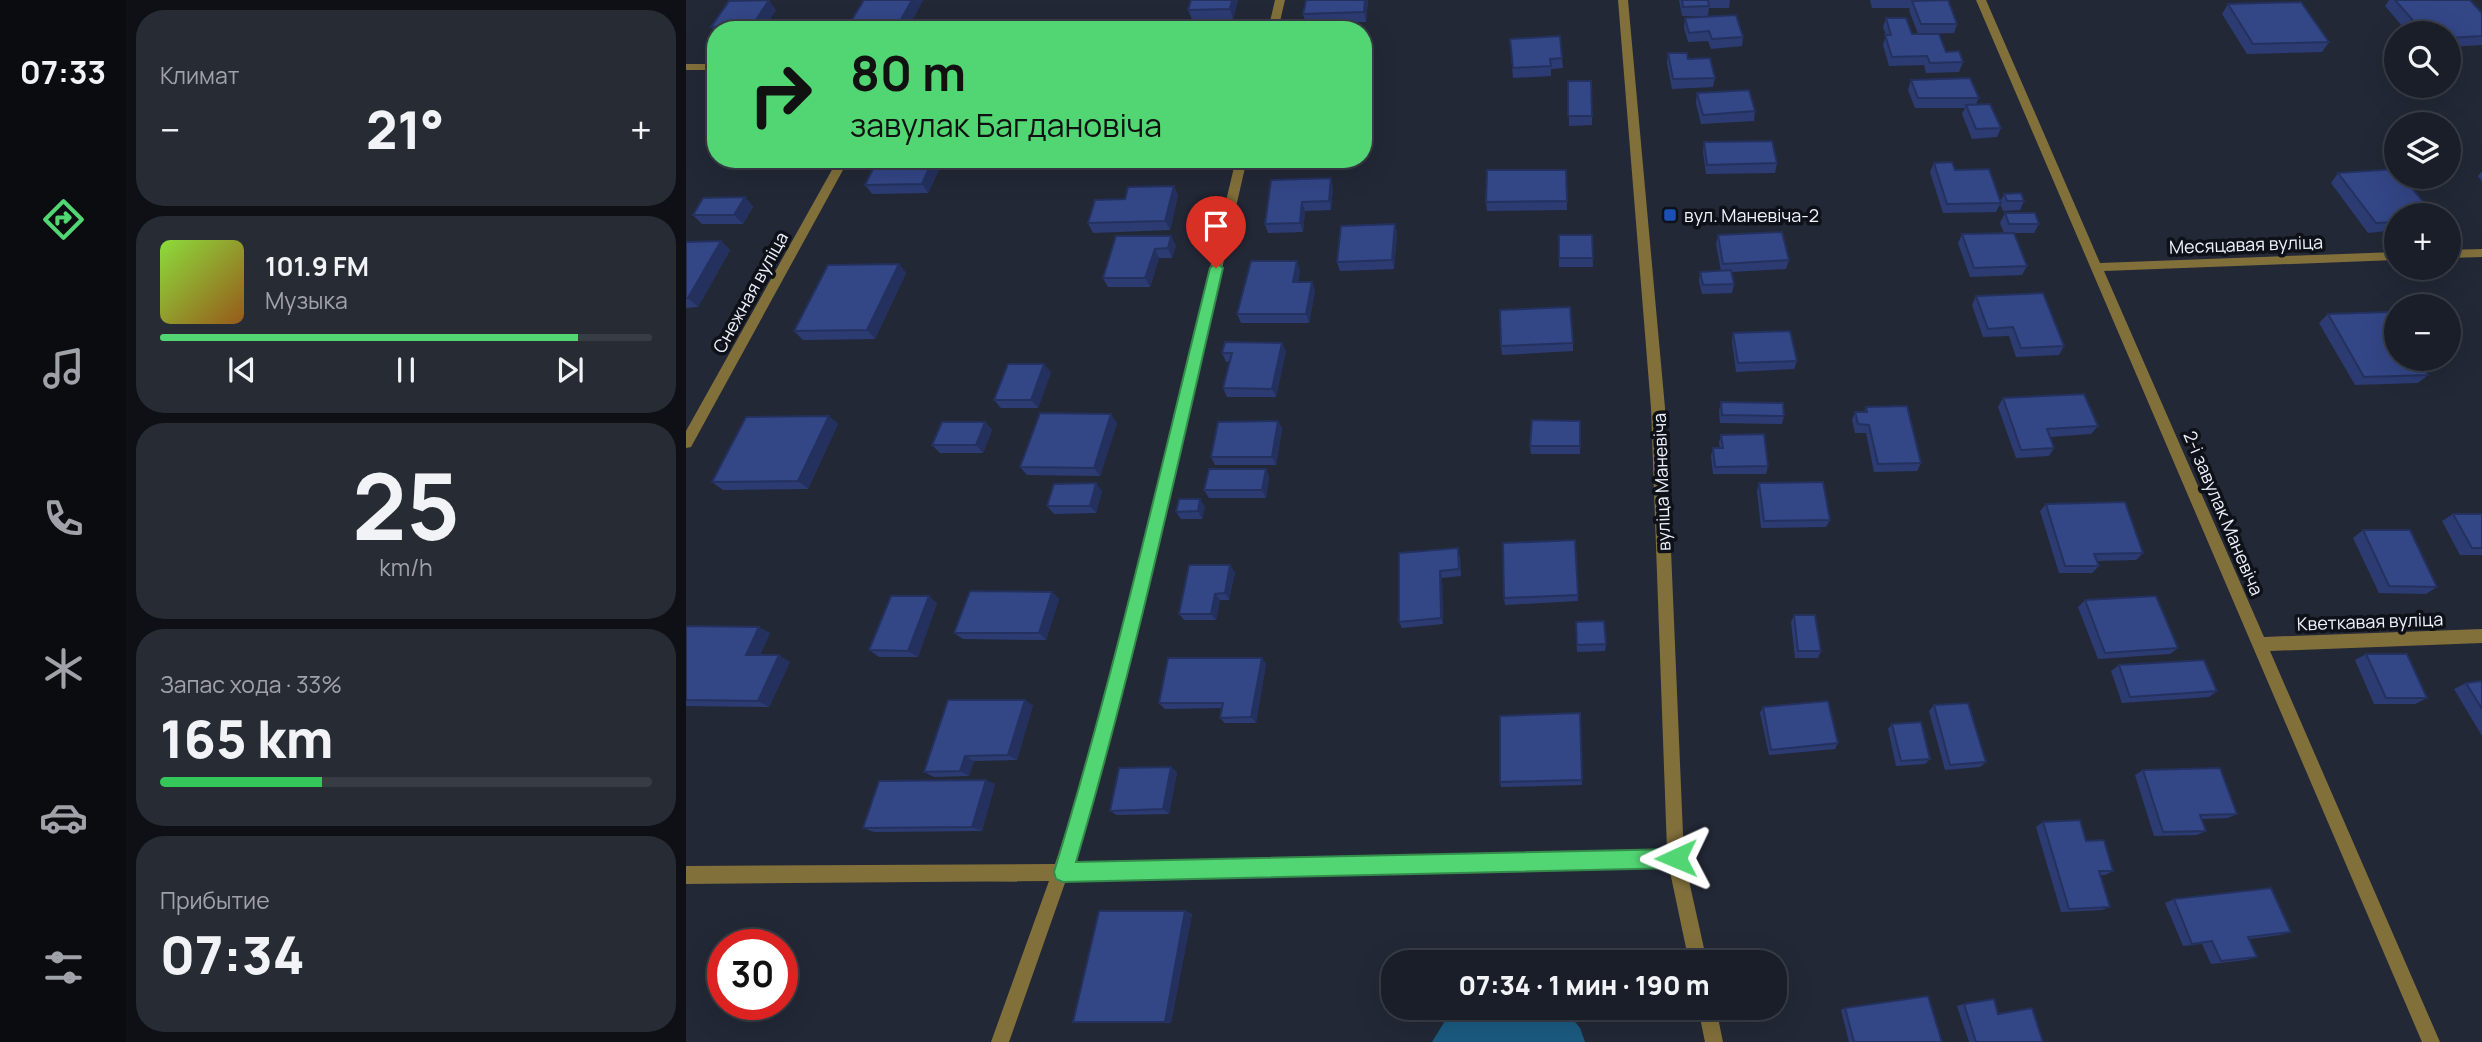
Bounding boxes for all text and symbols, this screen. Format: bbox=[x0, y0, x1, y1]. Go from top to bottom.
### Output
map controls bbox=[2384, 21, 2461, 371]
button: search bbox=[2384, 21, 2461, 98]
text: 80 m bbox=[850, 39, 966, 106]
icon: right bbox=[735, 49, 826, 140]
text: 07:33 bbox=[20, 50, 106, 94]
text: Климат bbox=[160, 59, 239, 91]
text: 21° bbox=[366, 94, 445, 165]
text: − bbox=[160, 103, 181, 155]
text: + bbox=[630, 103, 652, 155]
text: завулак Багдановіча bbox=[850, 103, 1162, 147]
button: layers bbox=[2384, 112, 2461, 189]
icon: directions bbox=[39, 195, 88, 244]
pin bbox=[1186, 196, 1246, 268]
place label: вул. Маневіча-2 bbox=[1684, 203, 1819, 227]
button: + bbox=[2384, 203, 2461, 280]
icon: arrive bbox=[1197, 207, 1235, 245]
marker: вул. Маневіча-2 bbox=[1662, 207, 1678, 223]
street label: Снежная вуліца bbox=[707, 227, 793, 357]
street label: Месяцавая вуліца bbox=[2169, 229, 2323, 259]
text: 101.9 FM bbox=[265, 248, 369, 284]
text: Музыка bbox=[265, 284, 348, 316]
button: − bbox=[2384, 294, 2461, 371]
icon: music bbox=[39, 344, 88, 393]
icon: previous bbox=[223, 351, 261, 389]
icon: pause bbox=[387, 351, 425, 389]
icon: next bbox=[551, 351, 589, 389]
street label: вуліца Маневіча bbox=[1647, 413, 1675, 551]
street label: 2-і завулак Маневіча bbox=[2179, 427, 2269, 599]
text: 25 bbox=[352, 443, 460, 567]
icon: phone bbox=[39, 494, 88, 543]
text: km/h bbox=[379, 551, 433, 583]
street label: Кветкавая вуліца bbox=[2296, 606, 2444, 636]
icon: climate bbox=[39, 644, 88, 693]
text: Запас хода · 33% bbox=[160, 668, 342, 700]
text: 165 km bbox=[160, 703, 333, 774]
icon: car bbox=[39, 793, 88, 842]
position arrow bbox=[1639, 821, 1713, 895]
text: Прибытие bbox=[160, 884, 270, 916]
text: 07:34 bbox=[160, 919, 305, 990]
speed limit sign: 30 bbox=[707, 929, 798, 1020]
icon: filters bbox=[39, 943, 88, 992]
text: 07:34 · 1 мин · 190 m bbox=[1459, 967, 1709, 1003]

